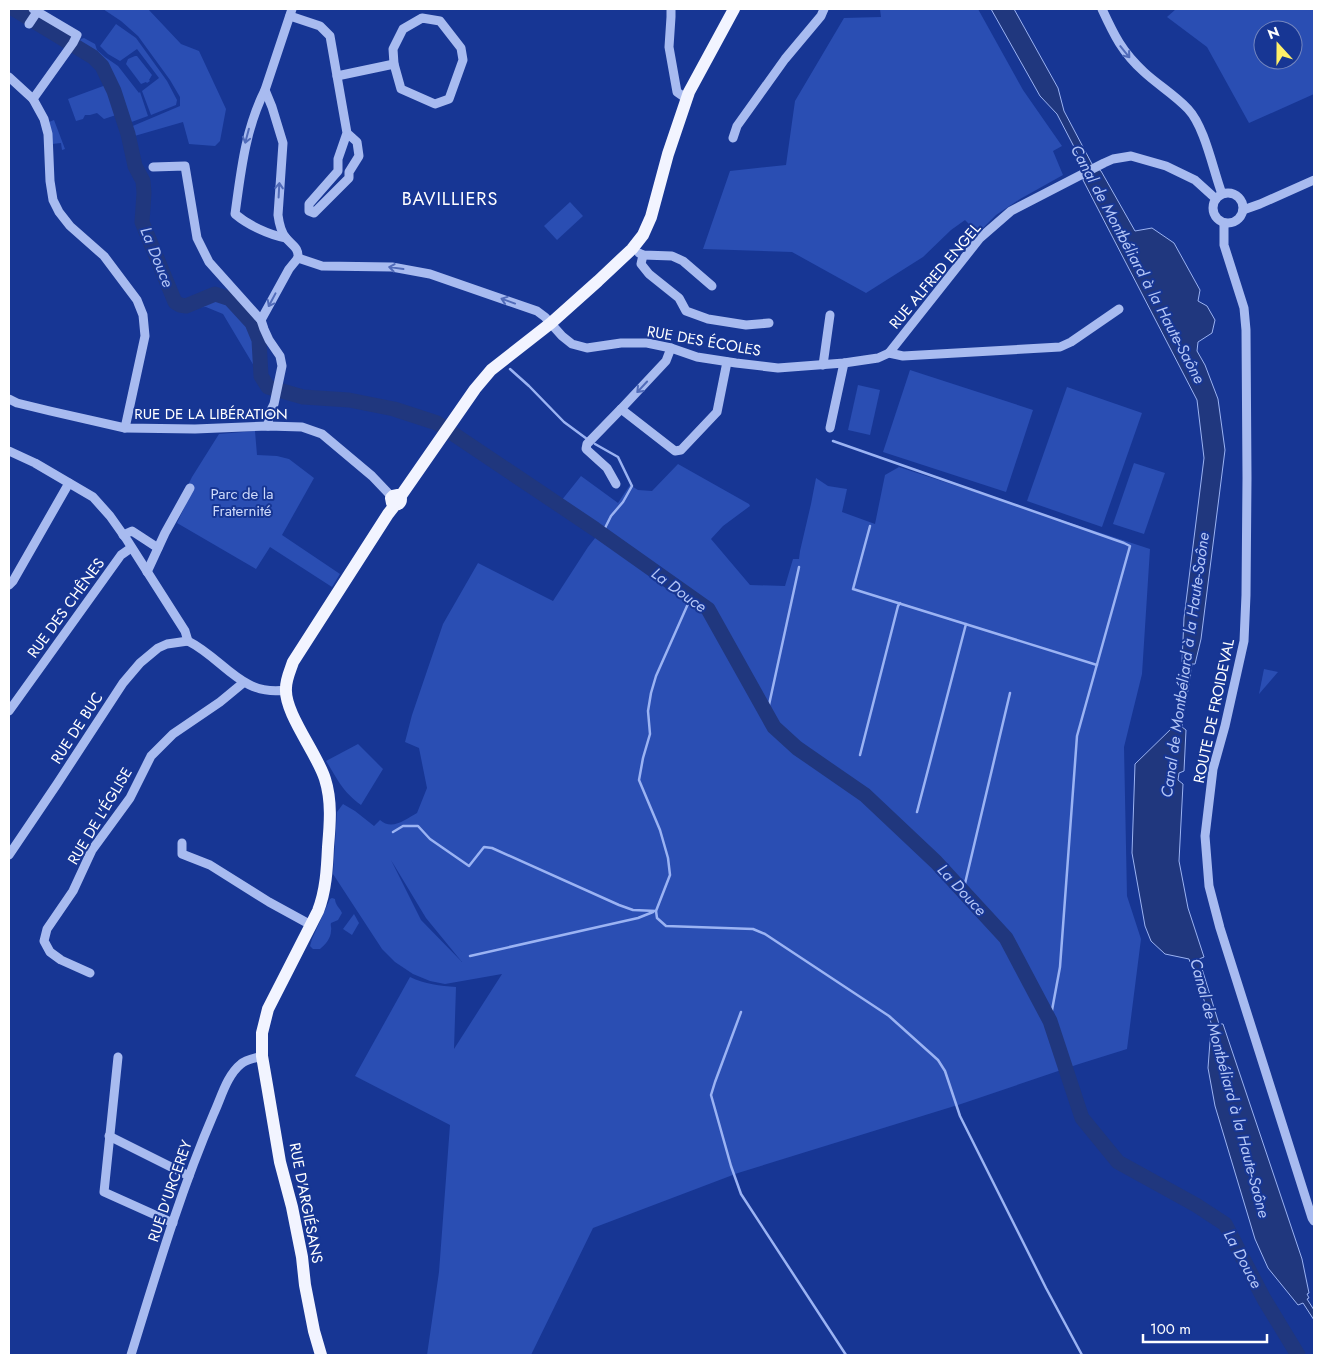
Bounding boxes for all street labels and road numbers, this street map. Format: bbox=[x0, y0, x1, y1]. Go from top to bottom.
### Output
street label: RUE ALFRED ENGEL bbox=[884, 218, 986, 334]
street label: RUE DES ÉCOLES bbox=[645, 320, 763, 362]
street label: RUE DE LA LIBÉRATION bbox=[134, 403, 288, 425]
street label: RUE DES CHÊNES bbox=[22, 553, 110, 663]
street label: ROUTE DE FROIDEVAL bbox=[1188, 636, 1240, 785]
street label: RUE DE BUC bbox=[46, 688, 108, 768]
street label: RUE DE L'ÉGLISE bbox=[62, 763, 138, 869]
street label: RUE D'URCEREY bbox=[142, 1137, 198, 1245]
street label: RUE D'ARGIÉSANS bbox=[284, 1141, 328, 1265]

